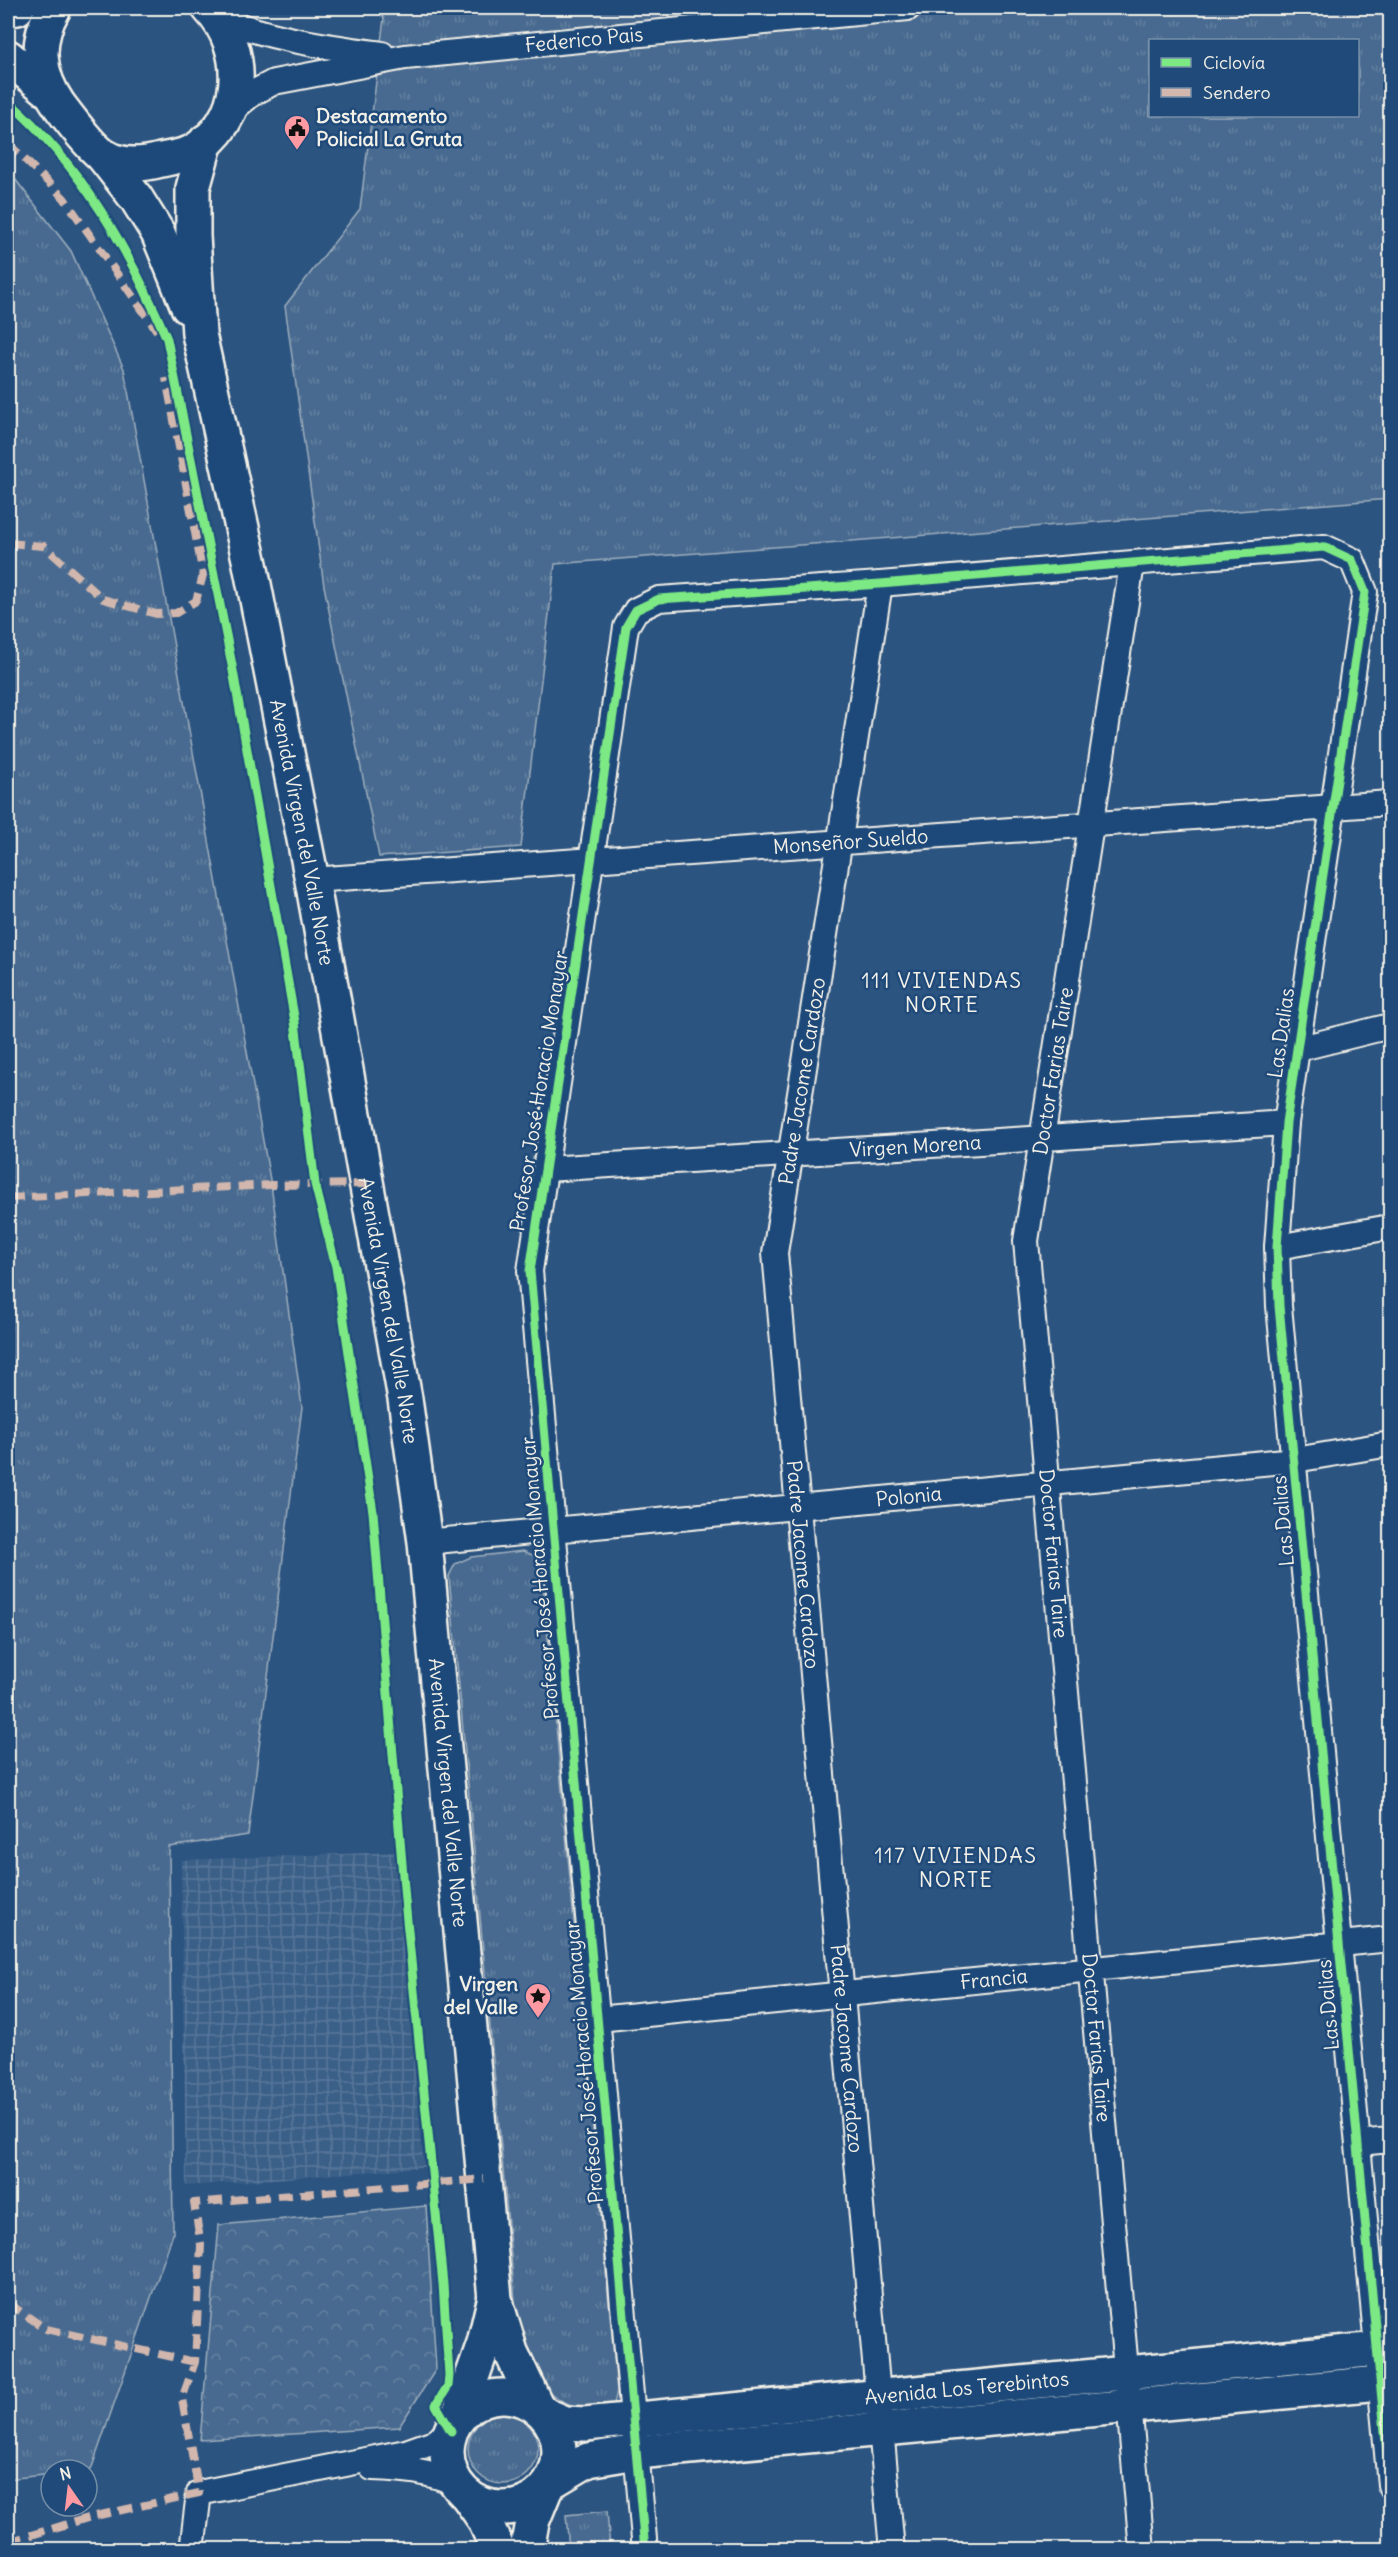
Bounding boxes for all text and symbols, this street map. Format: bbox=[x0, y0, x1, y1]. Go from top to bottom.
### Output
street label: Federico Pais bbox=[524, 21, 644, 57]
legend bbox=[1149, 39, 1359, 117]
text: Ciclovía bbox=[1203, 51, 1265, 74]
text: Sendero bbox=[1203, 81, 1271, 104]
place label: Destacamento Policial La Gruta bbox=[316, 103, 463, 151]
public building icon: Destacamento Policial La Gruta bbox=[282, 113, 312, 151]
street label: Avenida Virgen del Valle Norte bbox=[265, 697, 340, 967]
street label: Monseñor Sueldo bbox=[772, 823, 929, 859]
street label: Profesor José Horacio Monayar bbox=[504, 949, 573, 1233]
district label: 111 VIVIENDAS NORTE bbox=[862, 967, 1022, 1018]
street label: Padre Jacome Cardozo bbox=[773, 976, 830, 1186]
street label: Doctor Farias Taire bbox=[1027, 985, 1078, 1157]
street label: Las Dalias bbox=[1262, 986, 1299, 1080]
street label: Virgen Morena bbox=[849, 1129, 982, 1162]
street label: Avenida Virgen del Valle Norte bbox=[354, 1175, 424, 1446]
street label: Profesor José Horacio Monayar bbox=[515, 1436, 564, 1721]
street label: Padre Jacome Cardozo bbox=[782, 1459, 825, 1670]
street label: Doctor Farias Taire bbox=[1034, 1468, 1074, 1639]
street label: Las Dalias bbox=[1266, 1475, 1299, 1568]
street label: Polonia bbox=[875, 1480, 943, 1511]
street label: Avenida Virgen del Valle Norte bbox=[424, 1657, 474, 1928]
district label: 117 VIVIENDAS NORTE bbox=[875, 1842, 1037, 1893]
street label: Profesor José Horacio Monayar bbox=[559, 1920, 608, 2205]
street label: Padre Jacome Cardozo bbox=[825, 1943, 869, 2154]
street label: Doctor Farias Taire bbox=[1077, 1952, 1117, 2123]
street label: Las Dalias bbox=[1311, 1959, 1344, 2052]
street label: Francia bbox=[959, 1963, 1029, 1994]
place label: Virgen del Valle bbox=[443, 1971, 518, 2019]
place icon: Virgen del Valle bbox=[523, 1981, 553, 2019]
street label: Avenida Los Terebintos bbox=[863, 2365, 1070, 2410]
north arrow bbox=[39, 2458, 99, 2518]
text: N bbox=[58, 2462, 73, 2484]

